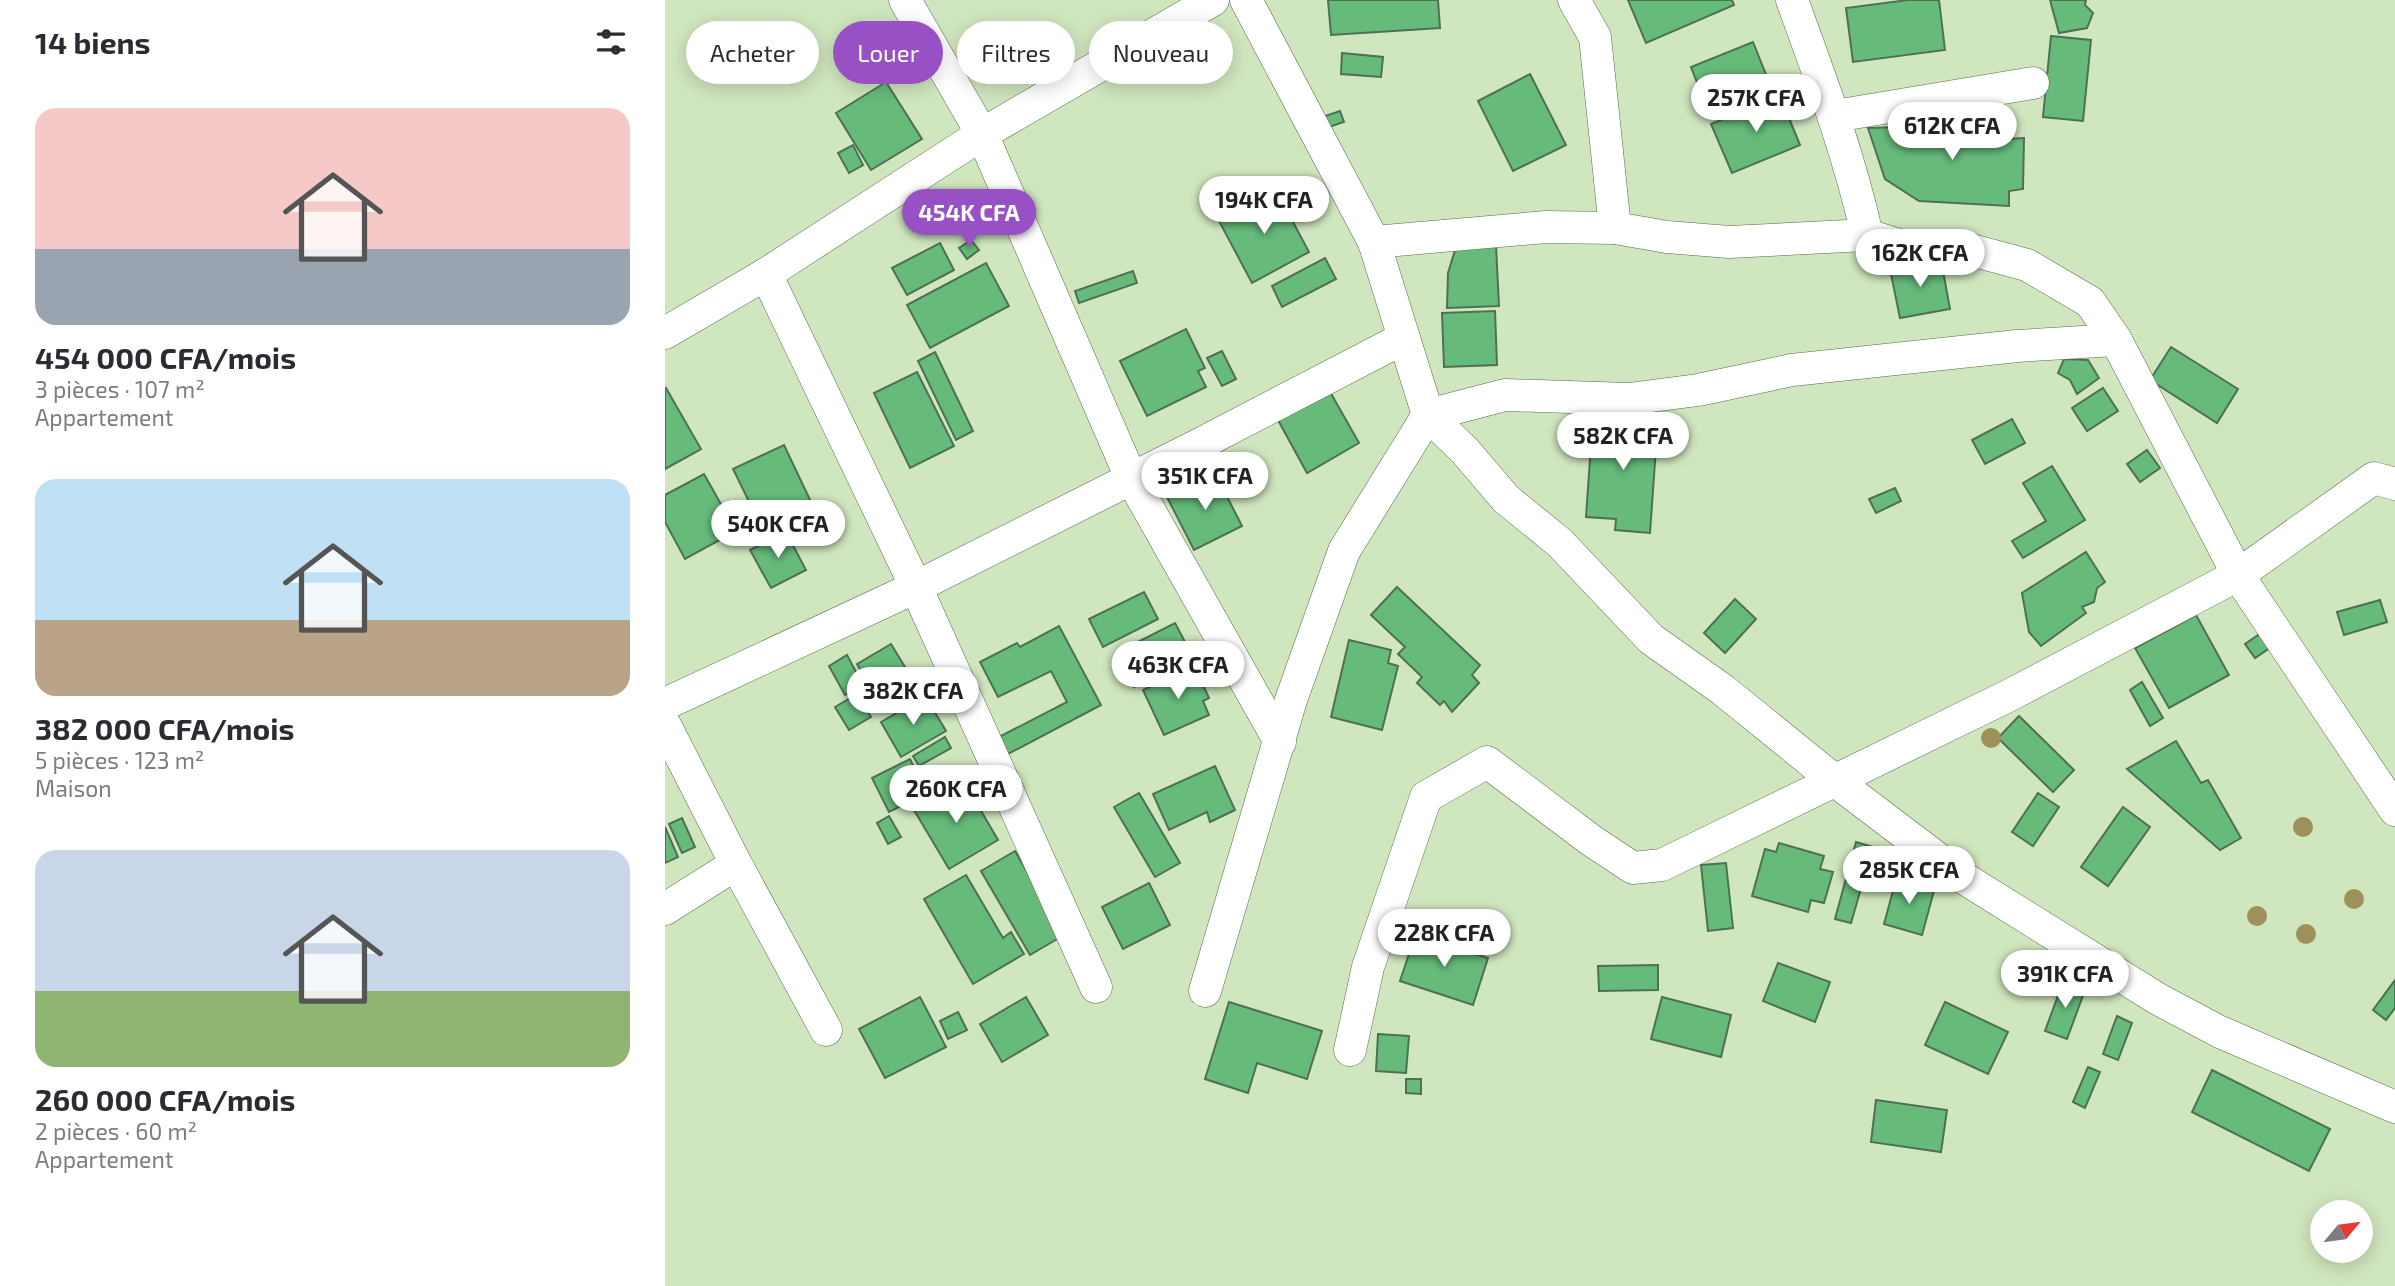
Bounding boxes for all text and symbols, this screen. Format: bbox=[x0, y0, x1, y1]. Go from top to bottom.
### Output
chip: Acheter bbox=[686, 21, 819, 84]
chip: Louer bbox=[833, 21, 943, 84]
chip: Filtres bbox=[957, 21, 1075, 84]
chip: Nouveau bbox=[1089, 21, 1233, 84]
icon: filters bbox=[592, 23, 630, 61]
text: 14 biens bbox=[35, 24, 151, 60]
pin: 257K CFA bbox=[1684, 74, 1828, 134]
text: 257K CFA bbox=[1707, 83, 1805, 111]
pin: 612K CFA bbox=[1880, 102, 2024, 162]
text: 612K CFA bbox=[1904, 111, 2000, 139]
icon: home bbox=[270, 154, 396, 280]
pin: 194K CFA bbox=[1192, 176, 1336, 236]
text: 194K CFA bbox=[1215, 185, 1313, 213]
pin: 454K CFA bbox=[897, 190, 1041, 249]
text: 454K CFA bbox=[918, 198, 1020, 226]
pin: 162K CFA bbox=[1848, 230, 1992, 289]
text: 162K CFA bbox=[1872, 238, 1968, 266]
text: 454 000 CFA/mois bbox=[35, 339, 296, 375]
text: 3 pièces · 107 m² bbox=[35, 375, 205, 403]
text: Appartement bbox=[35, 403, 174, 431]
pin: 582K CFA bbox=[1551, 412, 1695, 472]
text: 582K CFA bbox=[1573, 421, 1673, 449]
pin: 351K CFA bbox=[1133, 452, 1277, 512]
text: 351K CFA bbox=[1157, 461, 1253, 489]
pin: 540K CFA bbox=[706, 500, 850, 560]
text: 540K CFA bbox=[727, 509, 829, 537]
icon: home bbox=[270, 525, 396, 651]
pin: 463K CFA bbox=[1106, 642, 1250, 701]
text: 463K CFA bbox=[1128, 650, 1228, 678]
pin: 382K CFA bbox=[841, 668, 985, 727]
text: 382K CFA bbox=[863, 676, 963, 704]
text: 382 000 CFA/mois bbox=[35, 710, 294, 746]
text: 5 pièces · 123 m² bbox=[35, 746, 204, 774]
pin: 260K CFA bbox=[884, 766, 1028, 825]
text: Maison bbox=[35, 774, 112, 802]
text: 260K CFA bbox=[905, 774, 1007, 802]
pin: 285K CFA bbox=[1837, 846, 1981, 906]
text: 285K CFA bbox=[1859, 855, 1959, 883]
icon: home bbox=[270, 896, 396, 1022]
pin: 228K CFA bbox=[1372, 909, 1516, 969]
text: 228K CFA bbox=[1394, 918, 1494, 946]
pin: 391K CFA bbox=[1993, 950, 2137, 1010]
text: 391K CFA bbox=[2017, 959, 2113, 987]
text: 260 000 CFA/mois bbox=[35, 1081, 295, 1117]
text: 2 pièces · 60 m² bbox=[35, 1117, 197, 1145]
text: Appartement bbox=[35, 1145, 174, 1173]
north arrow bbox=[2310, 1200, 2373, 1264]
map controls bbox=[2310, 1200, 2373, 1263]

